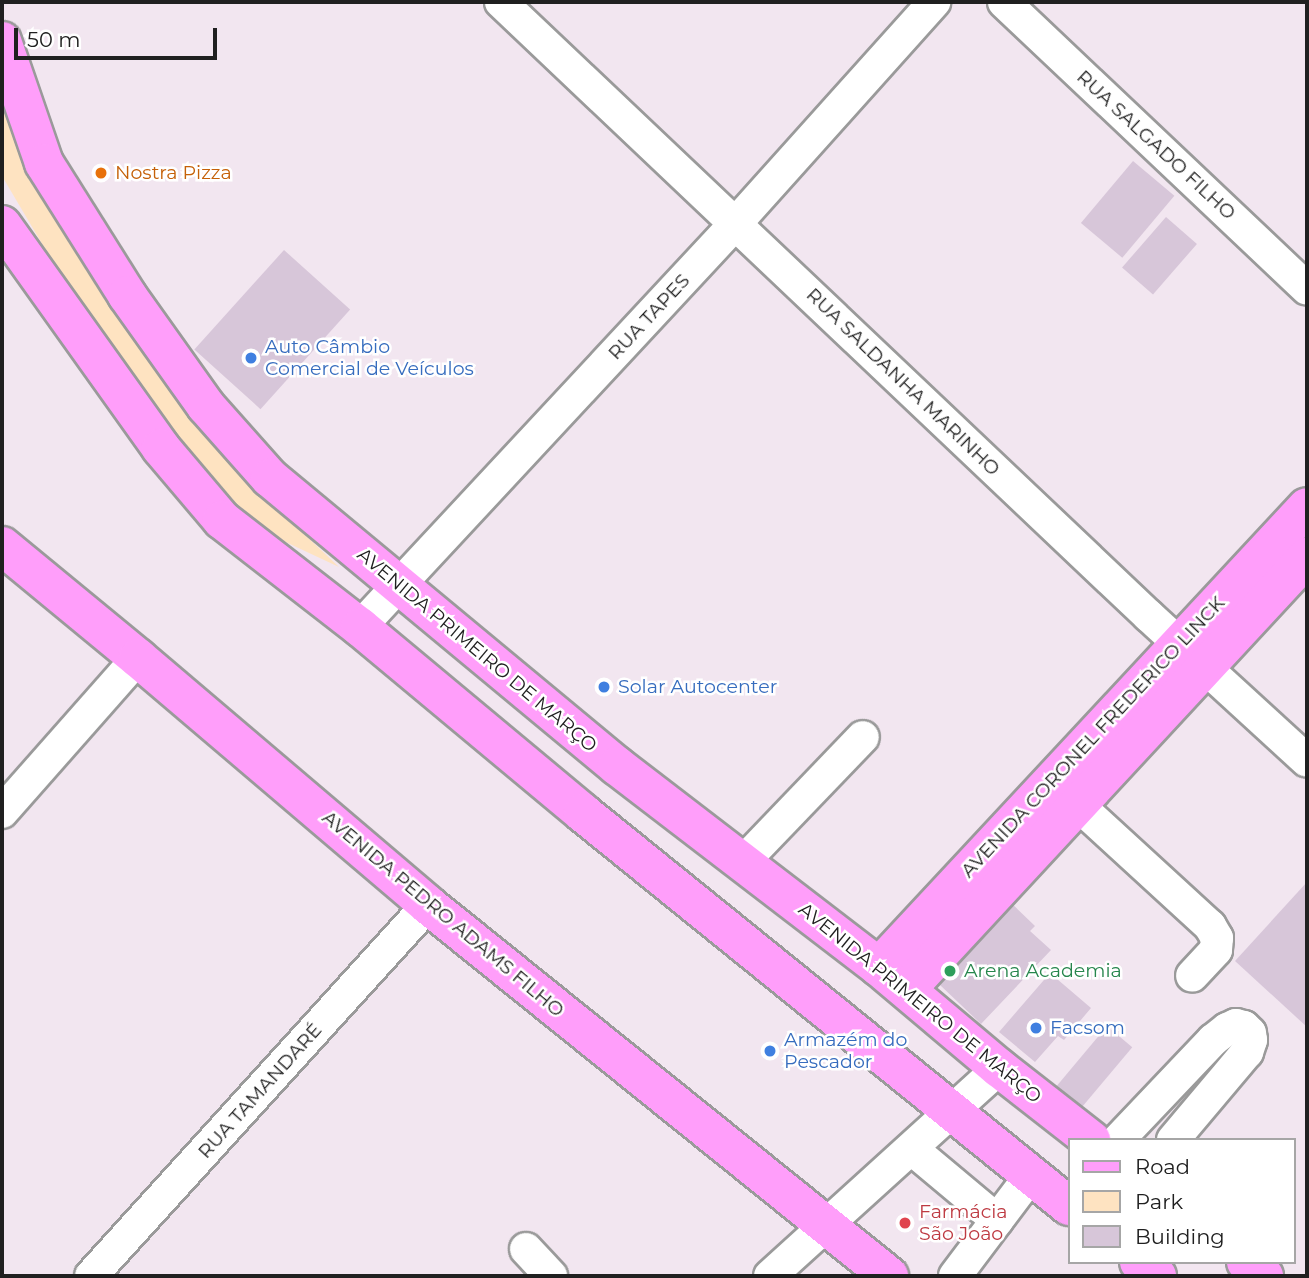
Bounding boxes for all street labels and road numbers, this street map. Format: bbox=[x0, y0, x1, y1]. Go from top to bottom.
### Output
street label: RUA SALGADO FILHO bbox=[1072, 66, 1240, 224]
street label: RUA TAPES bbox=[604, 269, 694, 365]
street label: RUA SALDANHA MARINHO bbox=[801, 283, 1005, 481]
street label: AVENIDA PRIMEIRO DE MARÇO bbox=[353, 543, 601, 757]
street label: AVENIDA CORONEL FREDERICO LINCK bbox=[956, 592, 1230, 882]
street label: AVENIDA PEDRO ADAMS FILHO bbox=[318, 806, 568, 1022]
street label: AVENIDA PRIMEIRO DE MARÇO bbox=[794, 898, 1046, 1108]
street label: RUA TAMANDARÉ bbox=[193, 1019, 327, 1163]

